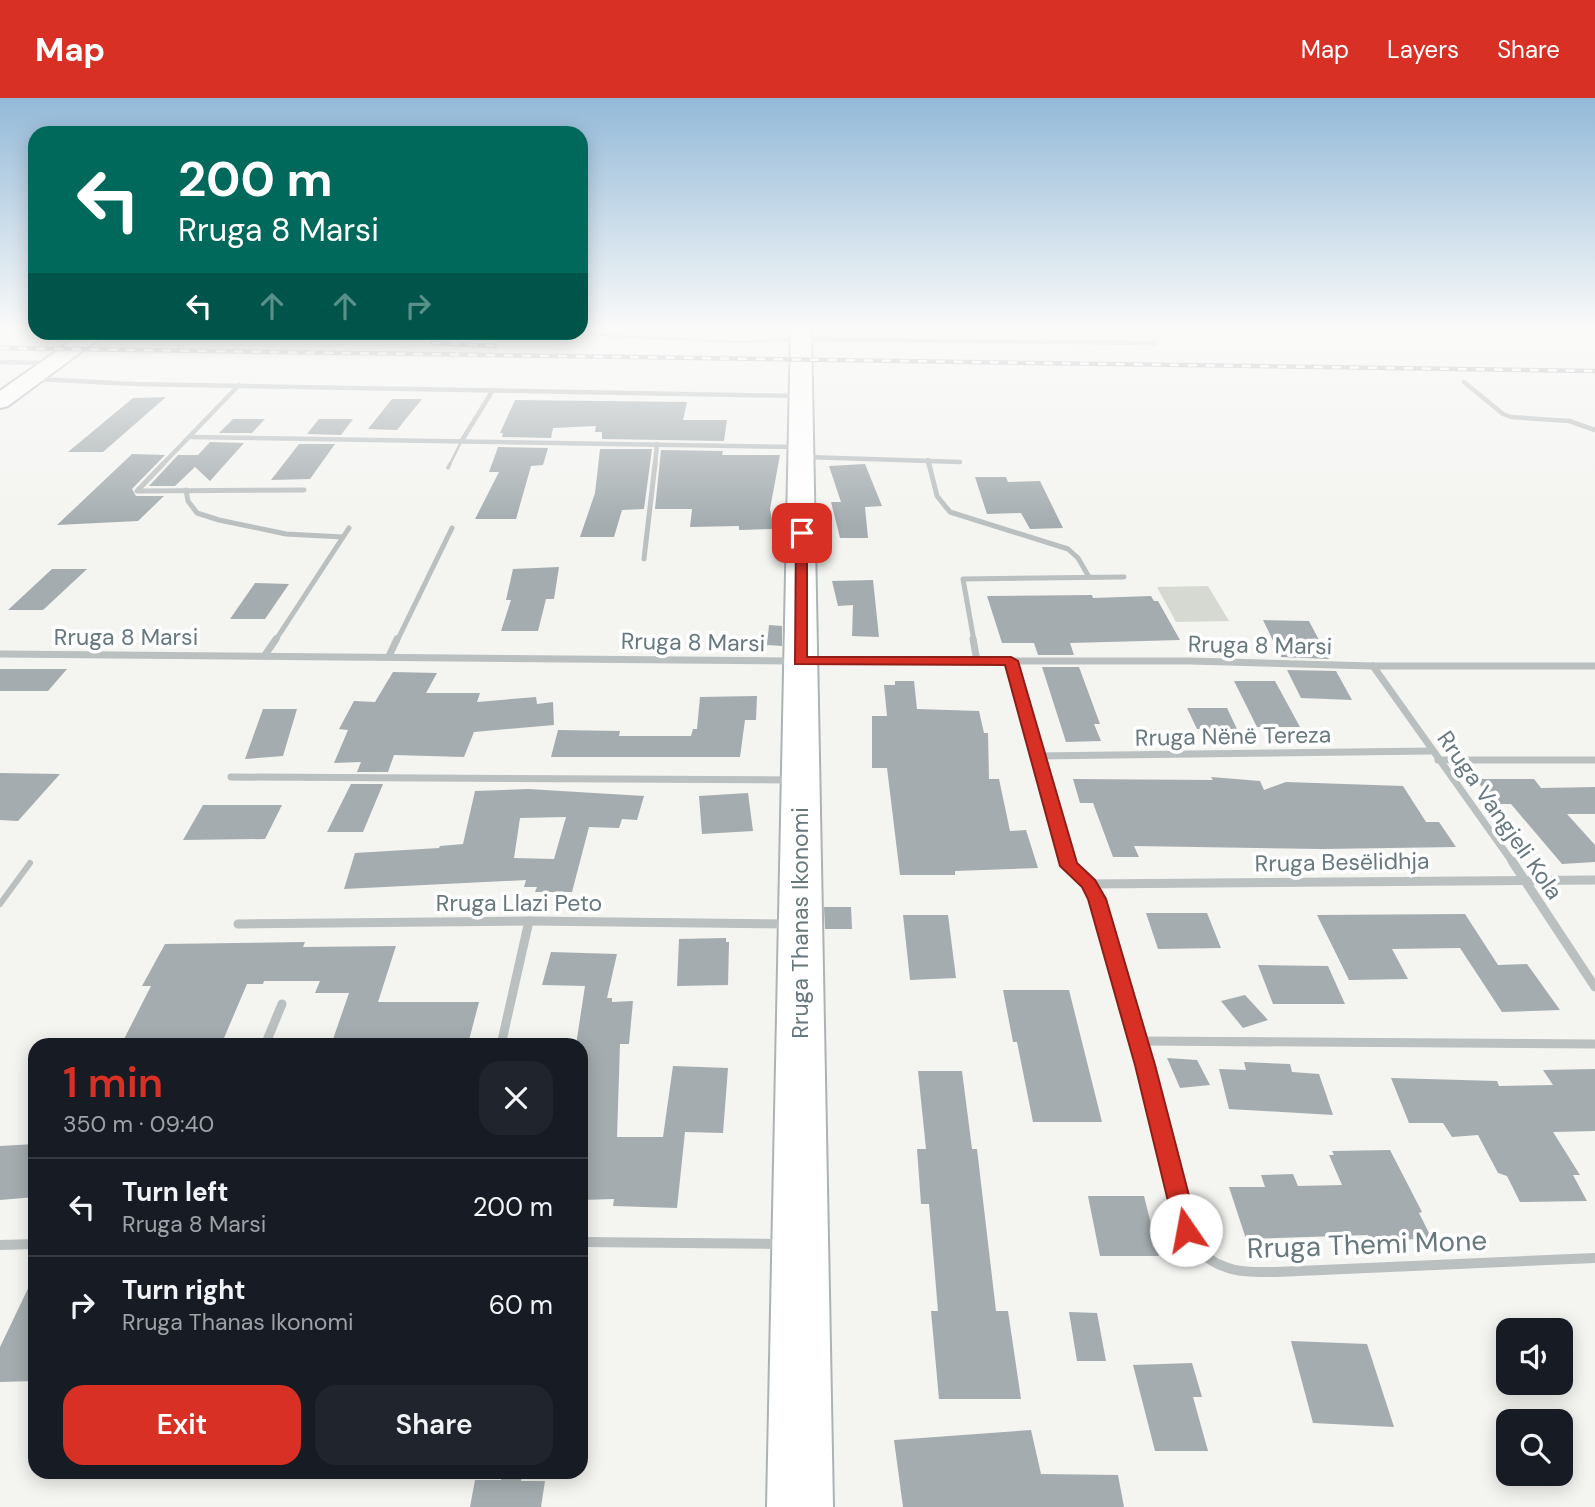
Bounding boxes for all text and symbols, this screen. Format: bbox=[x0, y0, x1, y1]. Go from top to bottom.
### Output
text: Map bbox=[35, 28, 105, 71]
text: Map bbox=[1301, 34, 1349, 65]
text: Layers bbox=[1387, 34, 1459, 65]
text: Share bbox=[1497, 34, 1560, 65]
text: 200 m bbox=[178, 147, 333, 211]
icon: left bbox=[63, 154, 154, 245]
text: Rruga 8 Marsi bbox=[178, 209, 379, 251]
icon: left bbox=[180, 287, 218, 325]
icon: ahead bbox=[253, 287, 291, 325]
icon: ahead bbox=[326, 287, 364, 325]
icon: right bbox=[399, 287, 437, 325]
pin bbox=[772, 503, 832, 563]
icon: arrive bbox=[783, 514, 821, 552]
street label: Rruga 8 Marsi bbox=[54, 622, 198, 652]
street label: Rruga 8 Marsi bbox=[621, 626, 765, 658]
street label: Rruga 8 Marsi bbox=[1188, 629, 1332, 661]
street label: Rruga Nënë Tereza bbox=[1135, 719, 1331, 753]
street label: Rruga Vangjeli Kola bbox=[1431, 725, 1569, 905]
street label: Rruga Thanas Ikonomi bbox=[785, 807, 815, 1039]
street label: Rruga Besëlidhja bbox=[1254, 845, 1430, 879]
street label: Rruga Llazi Peto bbox=[436, 888, 602, 918]
text: 1 min bbox=[63, 1055, 163, 1110]
button: close bbox=[479, 1061, 553, 1135]
text: 350 m · 09:40 bbox=[63, 1109, 214, 1139]
text: Turn left bbox=[122, 1175, 229, 1209]
icon: left bbox=[63, 1188, 101, 1226]
text: 200 m bbox=[473, 1190, 553, 1224]
position arrow bbox=[1149, 1193, 1223, 1267]
text: Rruga 8 Marsi bbox=[122, 1209, 266, 1239]
street label: Rruga Themi Mone bbox=[1246, 1222, 1488, 1267]
text: Turn right bbox=[122, 1273, 246, 1307]
icon: right bbox=[63, 1286, 101, 1324]
text: 60 m bbox=[489, 1288, 553, 1322]
text: Rruga Thanas Ikonomi bbox=[122, 1307, 353, 1337]
map controls bbox=[1496, 1318, 1573, 1486]
button: sound bbox=[1496, 1318, 1573, 1395]
button: Exit bbox=[63, 1385, 301, 1465]
button: Share bbox=[315, 1385, 553, 1465]
button: search bbox=[1496, 1409, 1573, 1486]

